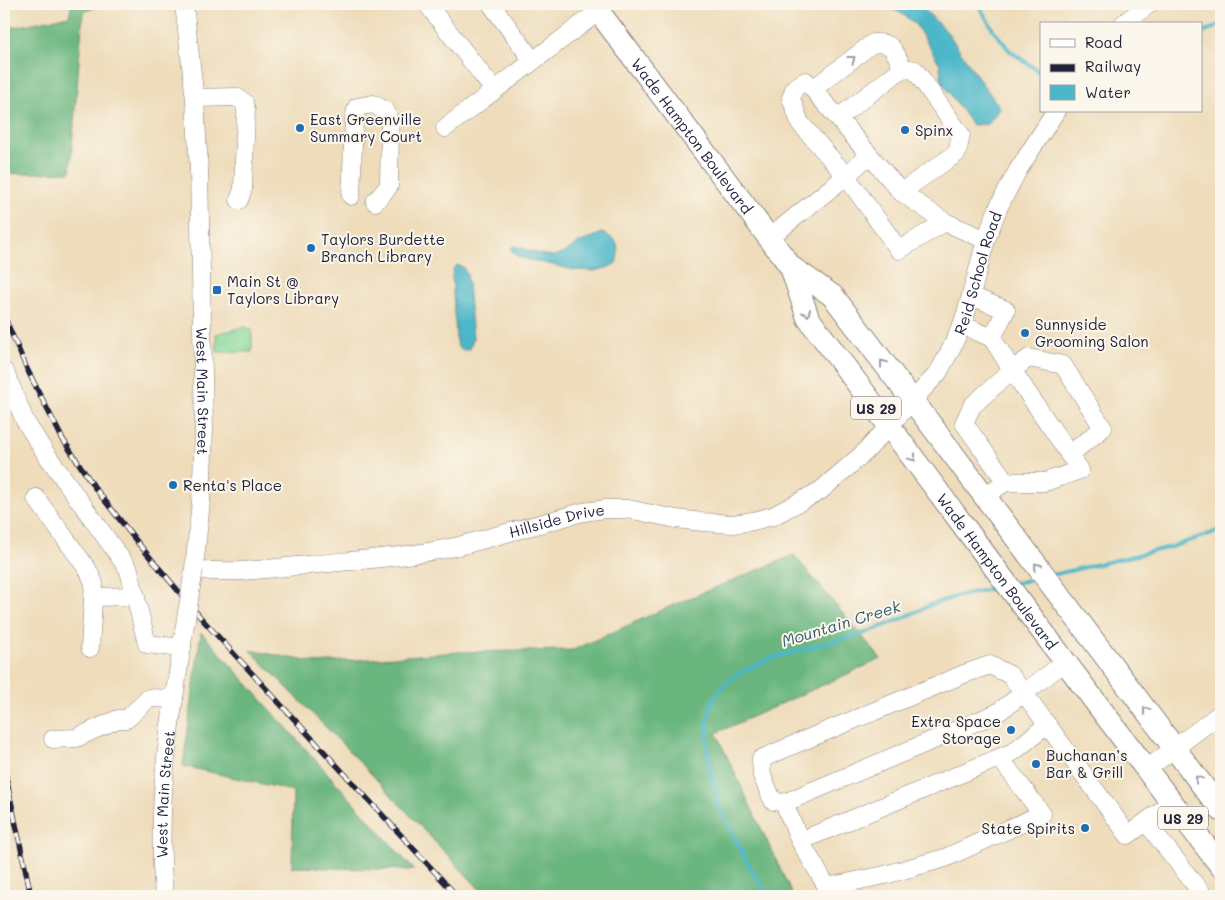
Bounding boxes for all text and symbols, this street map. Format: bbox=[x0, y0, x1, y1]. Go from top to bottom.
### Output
legend bbox=[1040, 22, 1202, 112]
text: Road bbox=[1085, 32, 1122, 52]
street label: Wade Hampton Boulevard bbox=[627, 54, 757, 218]
text: Railway bbox=[1085, 56, 1141, 76]
one-way arrow bbox=[846, 57, 855, 65]
text: Water bbox=[1085, 82, 1131, 102]
place label: East Greenville Summary Court bbox=[310, 109, 422, 146]
place label: Spinx bbox=[915, 120, 954, 140]
marker: East Greenville Summary Court bbox=[294, 122, 306, 134]
marker: Spinx bbox=[899, 124, 911, 136]
street label: Reid School Road bbox=[949, 209, 1006, 338]
place label: Taylors Burdette Branch Library bbox=[321, 229, 445, 266]
marker: Taylors Burdette Branch Library bbox=[305, 242, 317, 254]
place label: Main St @ Taylors Library bbox=[227, 271, 339, 308]
marker: Main St @ Taylors Library bbox=[211, 284, 223, 296]
one-way arrow bbox=[800, 308, 811, 317]
place label: Sunnyside Grooming Salon bbox=[1035, 314, 1149, 351]
street label: West Main Street bbox=[192, 327, 214, 456]
marker: Sunnyside Grooming Salon bbox=[1019, 327, 1031, 339]
one-way arrow bbox=[880, 359, 889, 369]
road number: US 29 bbox=[851, 396, 901, 419]
one-way arrow bbox=[907, 452, 915, 461]
place label: Renta's Place bbox=[183, 475, 282, 495]
marker: Renta's Place bbox=[167, 479, 179, 491]
street label: Wade Hampton Boulevard bbox=[933, 489, 1062, 653]
street label: Hillside Drive bbox=[507, 499, 606, 542]
one-way arrow bbox=[1035, 563, 1043, 572]
water label: Mountain Creek bbox=[779, 595, 904, 651]
one-way arrow bbox=[1142, 706, 1152, 715]
place label: Extra Space Storage bbox=[911, 711, 1001, 748]
marker: Extra Space Storage bbox=[1005, 724, 1017, 736]
street label: West Main Street bbox=[152, 729, 179, 858]
place label: Buchanan’s Bar & Grill bbox=[1046, 745, 1128, 782]
marker: Buchanan’s Bar & Grill bbox=[1030, 758, 1042, 770]
one-way arrow bbox=[1195, 775, 1204, 785]
road number: US 29 bbox=[1158, 806, 1208, 830]
place label: State Spirits bbox=[982, 818, 1075, 838]
marker: State Spirits bbox=[1079, 822, 1091, 834]

